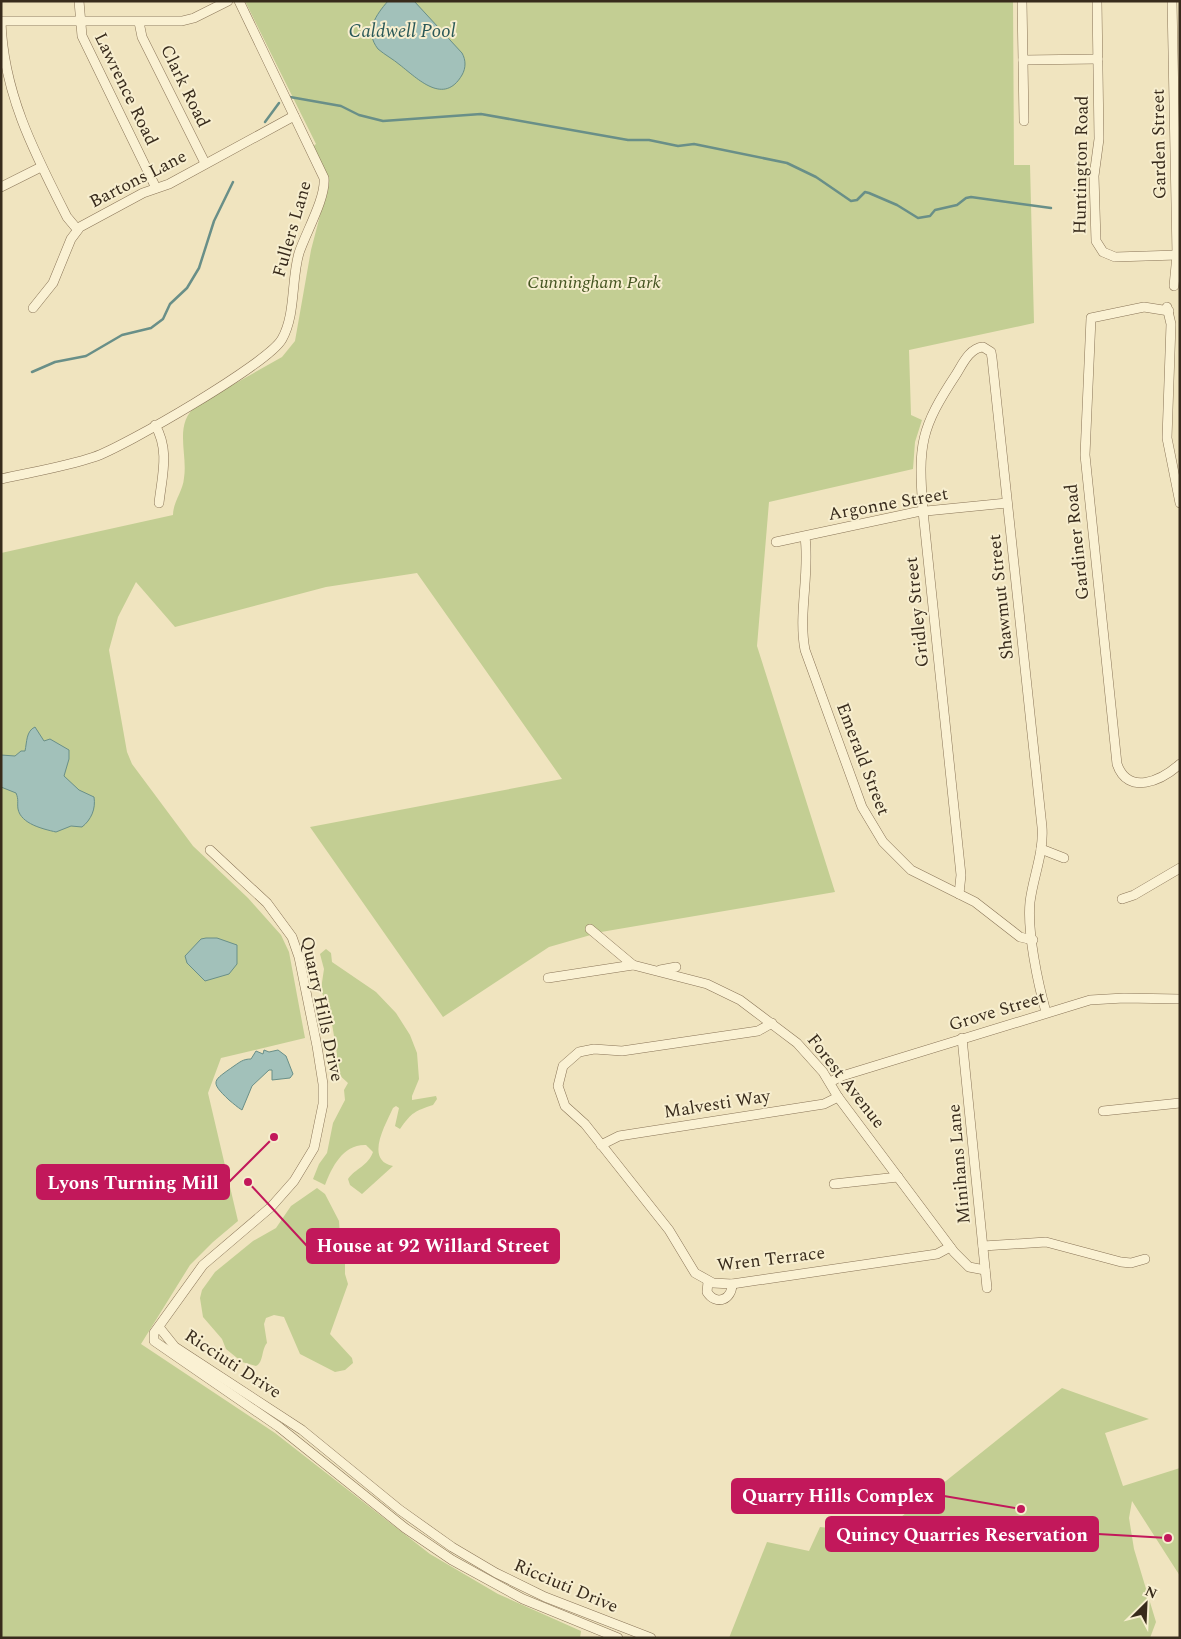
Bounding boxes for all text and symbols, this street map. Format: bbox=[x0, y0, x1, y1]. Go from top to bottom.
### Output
water label: Caldwell Pool bbox=[348, 17, 456, 46]
street label: Lawrence Road bbox=[87, 28, 165, 150]
street label: Clark Road bbox=[153, 40, 217, 132]
street label: Garden Street bbox=[1145, 88, 1173, 200]
street label: Huntington Road bbox=[1066, 95, 1096, 235]
street label: Bartons Lane bbox=[85, 143, 191, 215]
street label: Fullers Lane bbox=[265, 178, 319, 280]
park label: Cunningham Park bbox=[527, 269, 661, 296]
street label: Argonne Street bbox=[826, 480, 950, 528]
street label: Gardiner Road bbox=[1057, 482, 1097, 602]
street label: Shawmut Street bbox=[981, 533, 1021, 661]
street label: Gridley Street bbox=[898, 555, 936, 669]
street label: Emerald Street bbox=[829, 699, 897, 819]
street label: Quarry Hills Drive bbox=[293, 934, 351, 1084]
street label: Grove Street bbox=[945, 984, 1049, 1038]
street label: Forest Avenue bbox=[800, 1028, 892, 1134]
street label: Malvesti Way bbox=[662, 1082, 773, 1126]
street label: Minihans Lane bbox=[940, 1103, 978, 1225]
callout: Lyons Turning Mill bbox=[37, 1165, 229, 1199]
text: Lyons Turning Mill bbox=[47, 1169, 219, 1198]
callout: House at 92 Willard Street bbox=[307, 1229, 559, 1263]
text: House at 92 Willard Street bbox=[317, 1232, 549, 1261]
street label: Wren Terrace bbox=[715, 1239, 827, 1279]
street label: Ricciuti Drive bbox=[179, 1322, 287, 1406]
callout: Quarry Hills Complex bbox=[732, 1479, 944, 1513]
text: Quarry Hills Complex bbox=[742, 1482, 935, 1511]
callout: Quincy Quarries Reservation bbox=[826, 1517, 1098, 1551]
text: Quincy Quarries Reservation bbox=[836, 1521, 1088, 1550]
street label: Ricciuti Drive bbox=[510, 1552, 622, 1620]
north arrow bbox=[1121, 1579, 1171, 1629]
text: N bbox=[1142, 1581, 1161, 1604]

